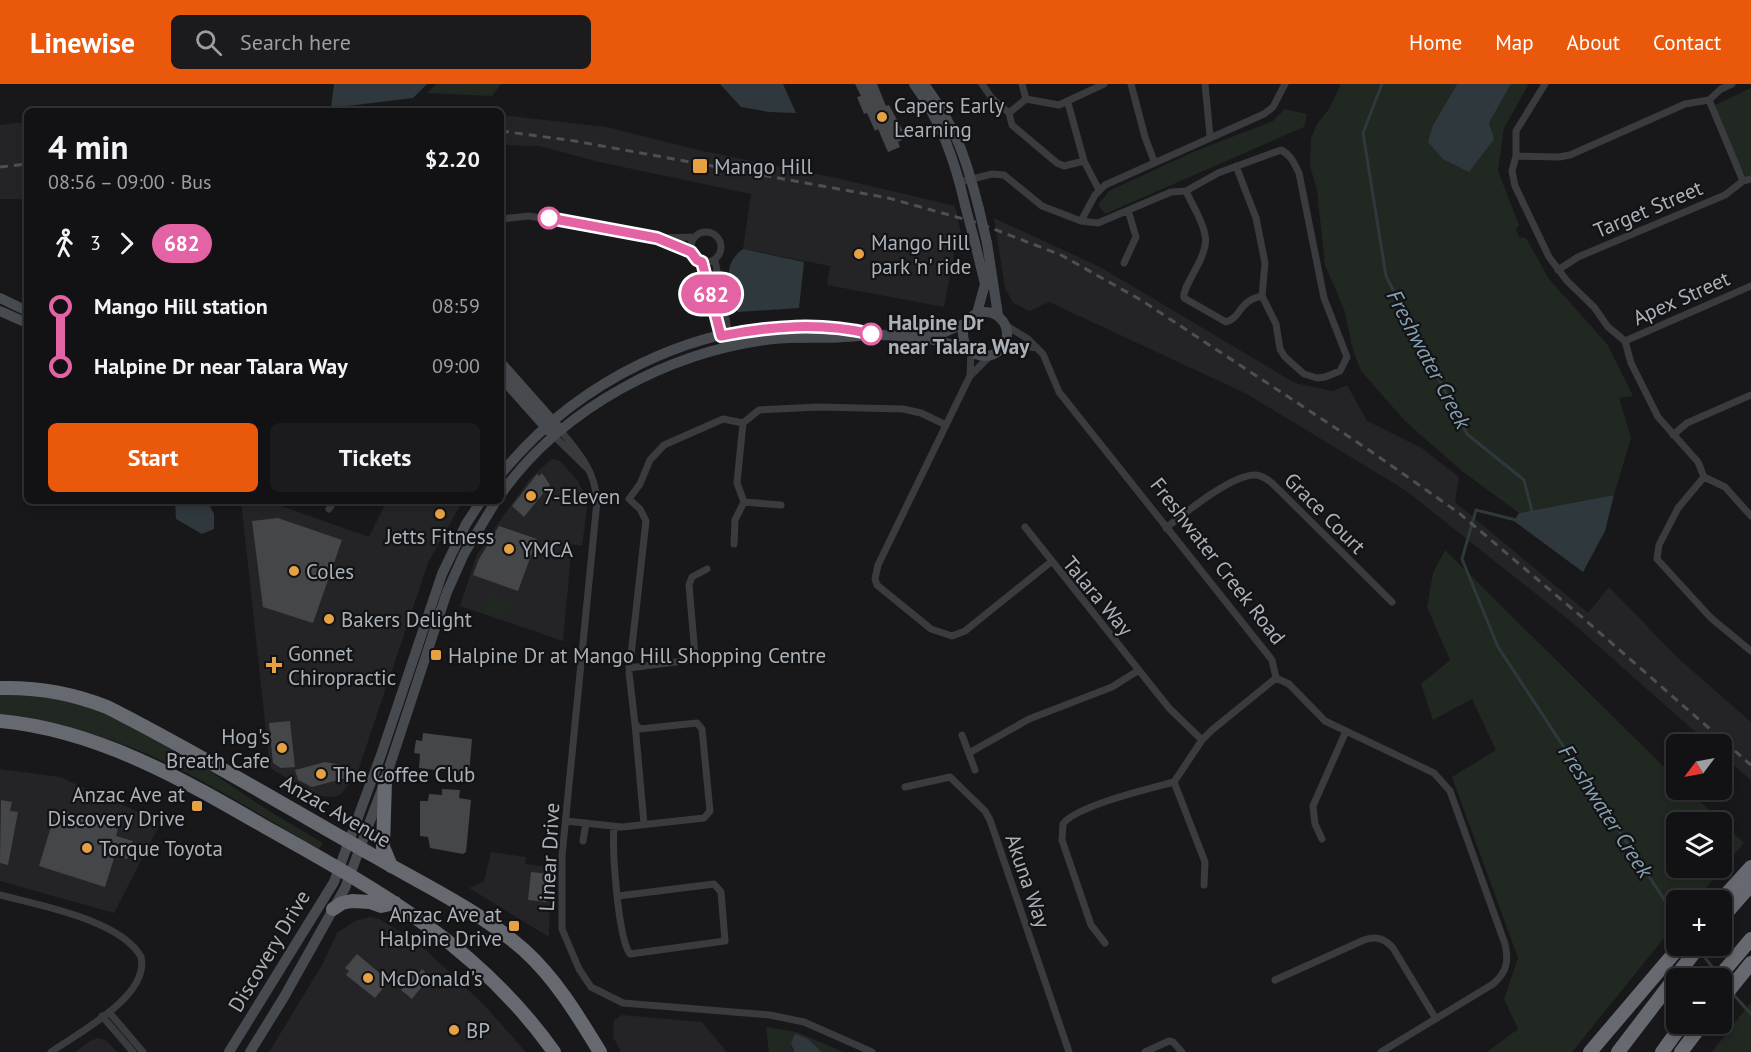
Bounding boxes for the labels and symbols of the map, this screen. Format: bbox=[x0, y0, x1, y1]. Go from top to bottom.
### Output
place label: Capers Early Learning bbox=[894, 92, 1005, 143]
marker: Capers Early Learning bbox=[875, 110, 889, 124]
place label: Mango Hill bbox=[714, 153, 813, 180]
marker: Mango Hill bbox=[691, 157, 709, 175]
street label: Target Street bbox=[1590, 174, 1706, 244]
unlabelled marker bbox=[538, 207, 560, 229]
place label: Mango Hill park 'n' ride bbox=[871, 229, 972, 280]
marker: Mango Hill park 'n' ride bbox=[852, 247, 866, 261]
street label: Apex Street bbox=[1628, 265, 1734, 331]
line badge: 682 bbox=[676, 274, 746, 314]
water label: Freshwater Creek bbox=[1381, 285, 1478, 434]
place label: Halpine Dr near Talara Way bbox=[888, 309, 1030, 360]
marker: Halpine Dr near Talara Way bbox=[860, 323, 882, 345]
street label: Grace Court bbox=[1279, 467, 1371, 559]
street label: Freshwater Creek Road bbox=[1144, 472, 1292, 650]
place label: 7-Eleven bbox=[543, 483, 620, 510]
marker: 7-Eleven bbox=[524, 489, 538, 503]
marker: Jetts Fitness bbox=[433, 507, 447, 521]
place label: Jetts Fitness bbox=[385, 523, 494, 550]
place label: YMCA bbox=[521, 536, 574, 563]
marker: YMCA bbox=[502, 542, 516, 556]
street label: Talara Way bbox=[1057, 551, 1139, 642]
place label: Coles bbox=[306, 558, 354, 585]
marker: Coles bbox=[287, 564, 301, 578]
place label: Bakers Delight bbox=[341, 606, 472, 633]
marker: Bakers Delight bbox=[322, 612, 336, 626]
place label: Gonnet Chiropractic bbox=[288, 640, 396, 691]
place label: Halpine Dr at Mango Hill Shopping Centre bbox=[448, 642, 826, 669]
marker: Halpine Dr at Mango Hill Shopping Centre bbox=[429, 648, 443, 662]
marker: Gonnet Chiropractic bbox=[265, 656, 283, 674]
place label: Hog's Breath Cafe bbox=[166, 723, 270, 774]
north arrow bbox=[1666, 734, 1732, 800]
water label: Freshwater Creek bbox=[1553, 739, 1660, 884]
marker: Hog's Breath Cafe bbox=[275, 741, 289, 755]
place label: The Coffee Club bbox=[333, 761, 475, 788]
marker: The Coffee Club bbox=[314, 767, 328, 781]
street label: Anzac Avenue bbox=[276, 769, 396, 853]
place label: Anzac Ave at Discovery Drive bbox=[47, 781, 185, 832]
marker: Anzac Ave at Discovery Drive bbox=[190, 799, 204, 813]
street label: Linear Drive bbox=[533, 802, 565, 912]
street label: Akuna Way bbox=[999, 831, 1057, 932]
place label: Torque Toyota bbox=[99, 835, 223, 862]
marker: Torque Toyota bbox=[80, 841, 94, 855]
street label: Discovery Drive bbox=[222, 885, 316, 1017]
place label: Anzac Ave at Halpine Drive bbox=[380, 901, 502, 952]
marker: Anzac Ave at Halpine Drive bbox=[507, 919, 521, 933]
place label: McDonald's bbox=[380, 965, 483, 992]
marker: McDonald's bbox=[361, 971, 375, 985]
place label: BP bbox=[466, 1017, 490, 1044]
marker: BP bbox=[447, 1023, 461, 1037]

